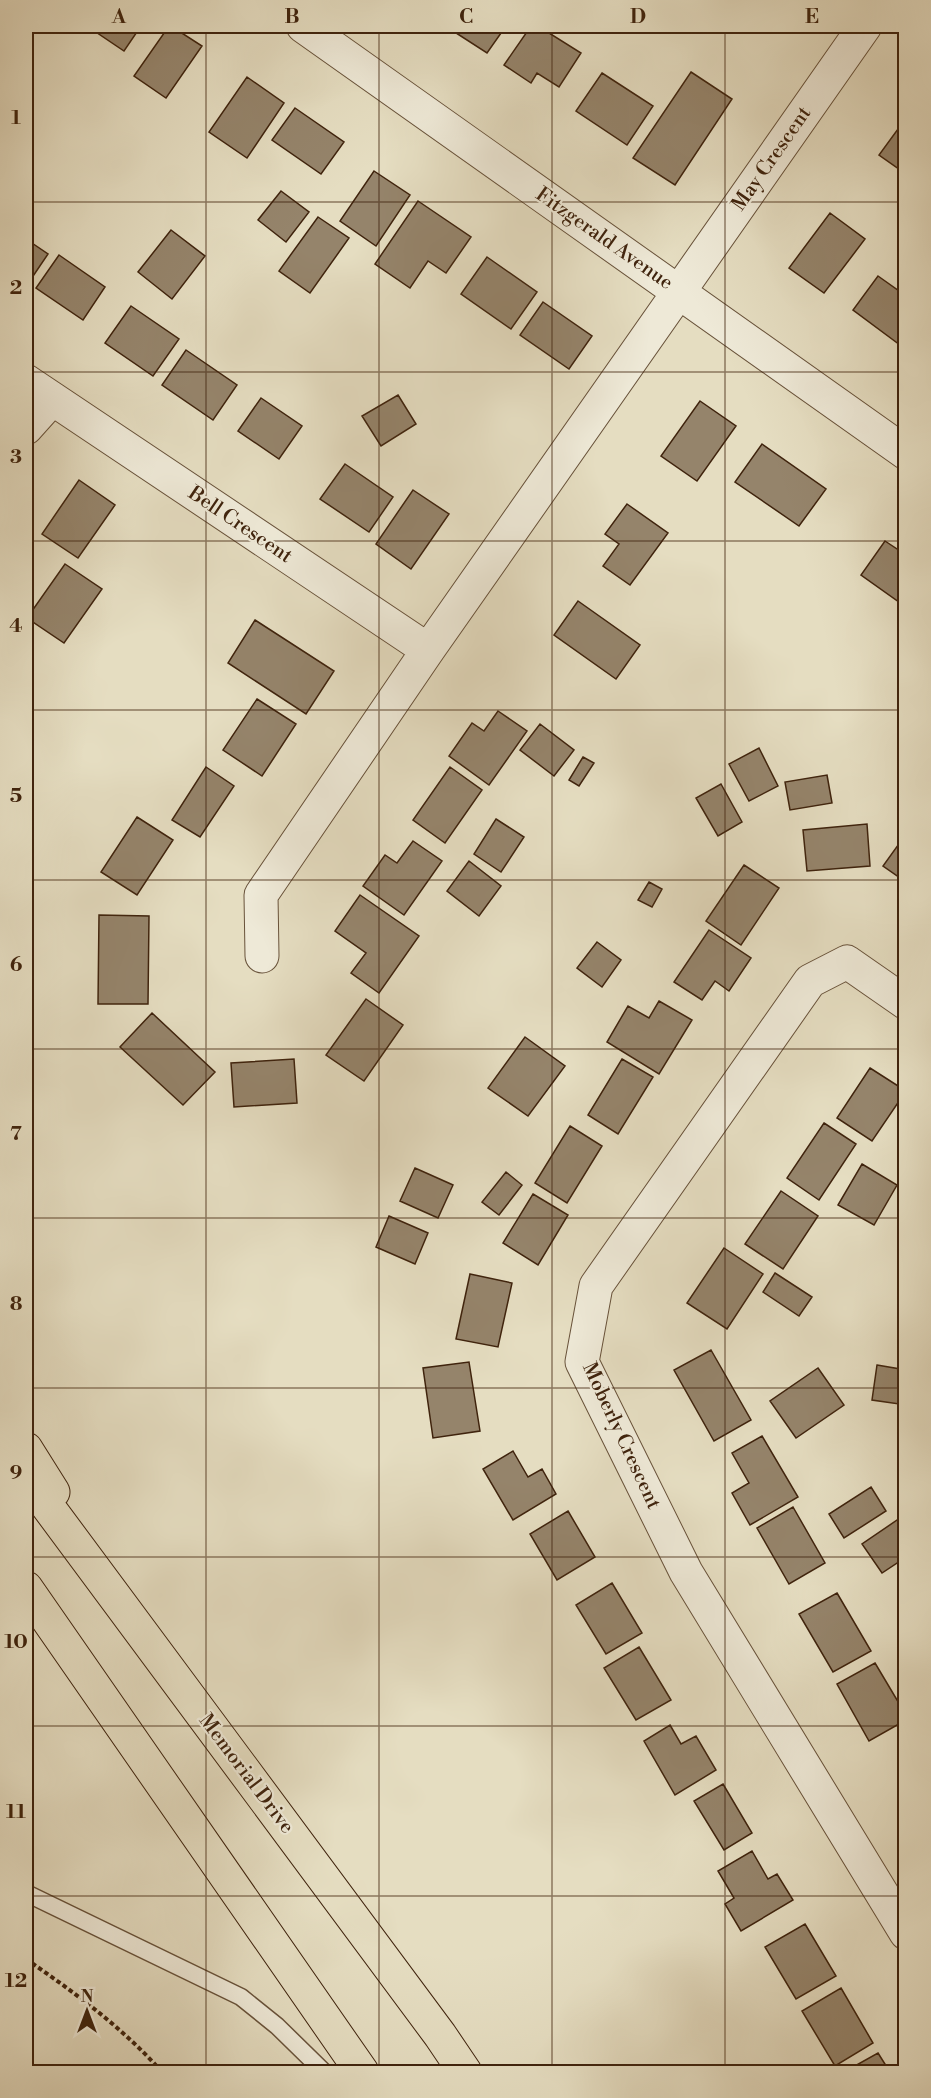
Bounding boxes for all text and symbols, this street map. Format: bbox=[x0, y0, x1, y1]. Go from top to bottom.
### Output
text: A bbox=[111, 5, 127, 30]
text: B bbox=[284, 5, 300, 30]
text: C bbox=[459, 5, 473, 30]
text: D bbox=[630, 5, 646, 30]
text: E bbox=[805, 5, 819, 30]
street label: May Crescent bbox=[727, 102, 817, 216]
text: 1 bbox=[11, 106, 21, 131]
street label: Fitzgerald Avenue bbox=[530, 182, 678, 296]
text: 2 bbox=[10, 276, 22, 301]
text: 3 bbox=[10, 445, 22, 470]
street label: Bell Crescent bbox=[182, 480, 297, 569]
text: 4 bbox=[9, 614, 23, 639]
text: 5 bbox=[10, 784, 22, 809]
text: 6 bbox=[10, 953, 23, 978]
text: 7 bbox=[10, 1122, 22, 1147]
text: 8 bbox=[10, 1292, 23, 1317]
street label: Moberly Crescent bbox=[576, 1359, 666, 1513]
text: 9 bbox=[10, 1461, 22, 1486]
text: 10 bbox=[4, 1630, 28, 1655]
street label: Memorial Drive bbox=[193, 1709, 299, 1839]
text: 11 bbox=[6, 1800, 26, 1825]
text: 12 bbox=[5, 1969, 27, 1994]
north arrow bbox=[57, 1981, 117, 2041]
text: N bbox=[81, 1987, 94, 2007]

